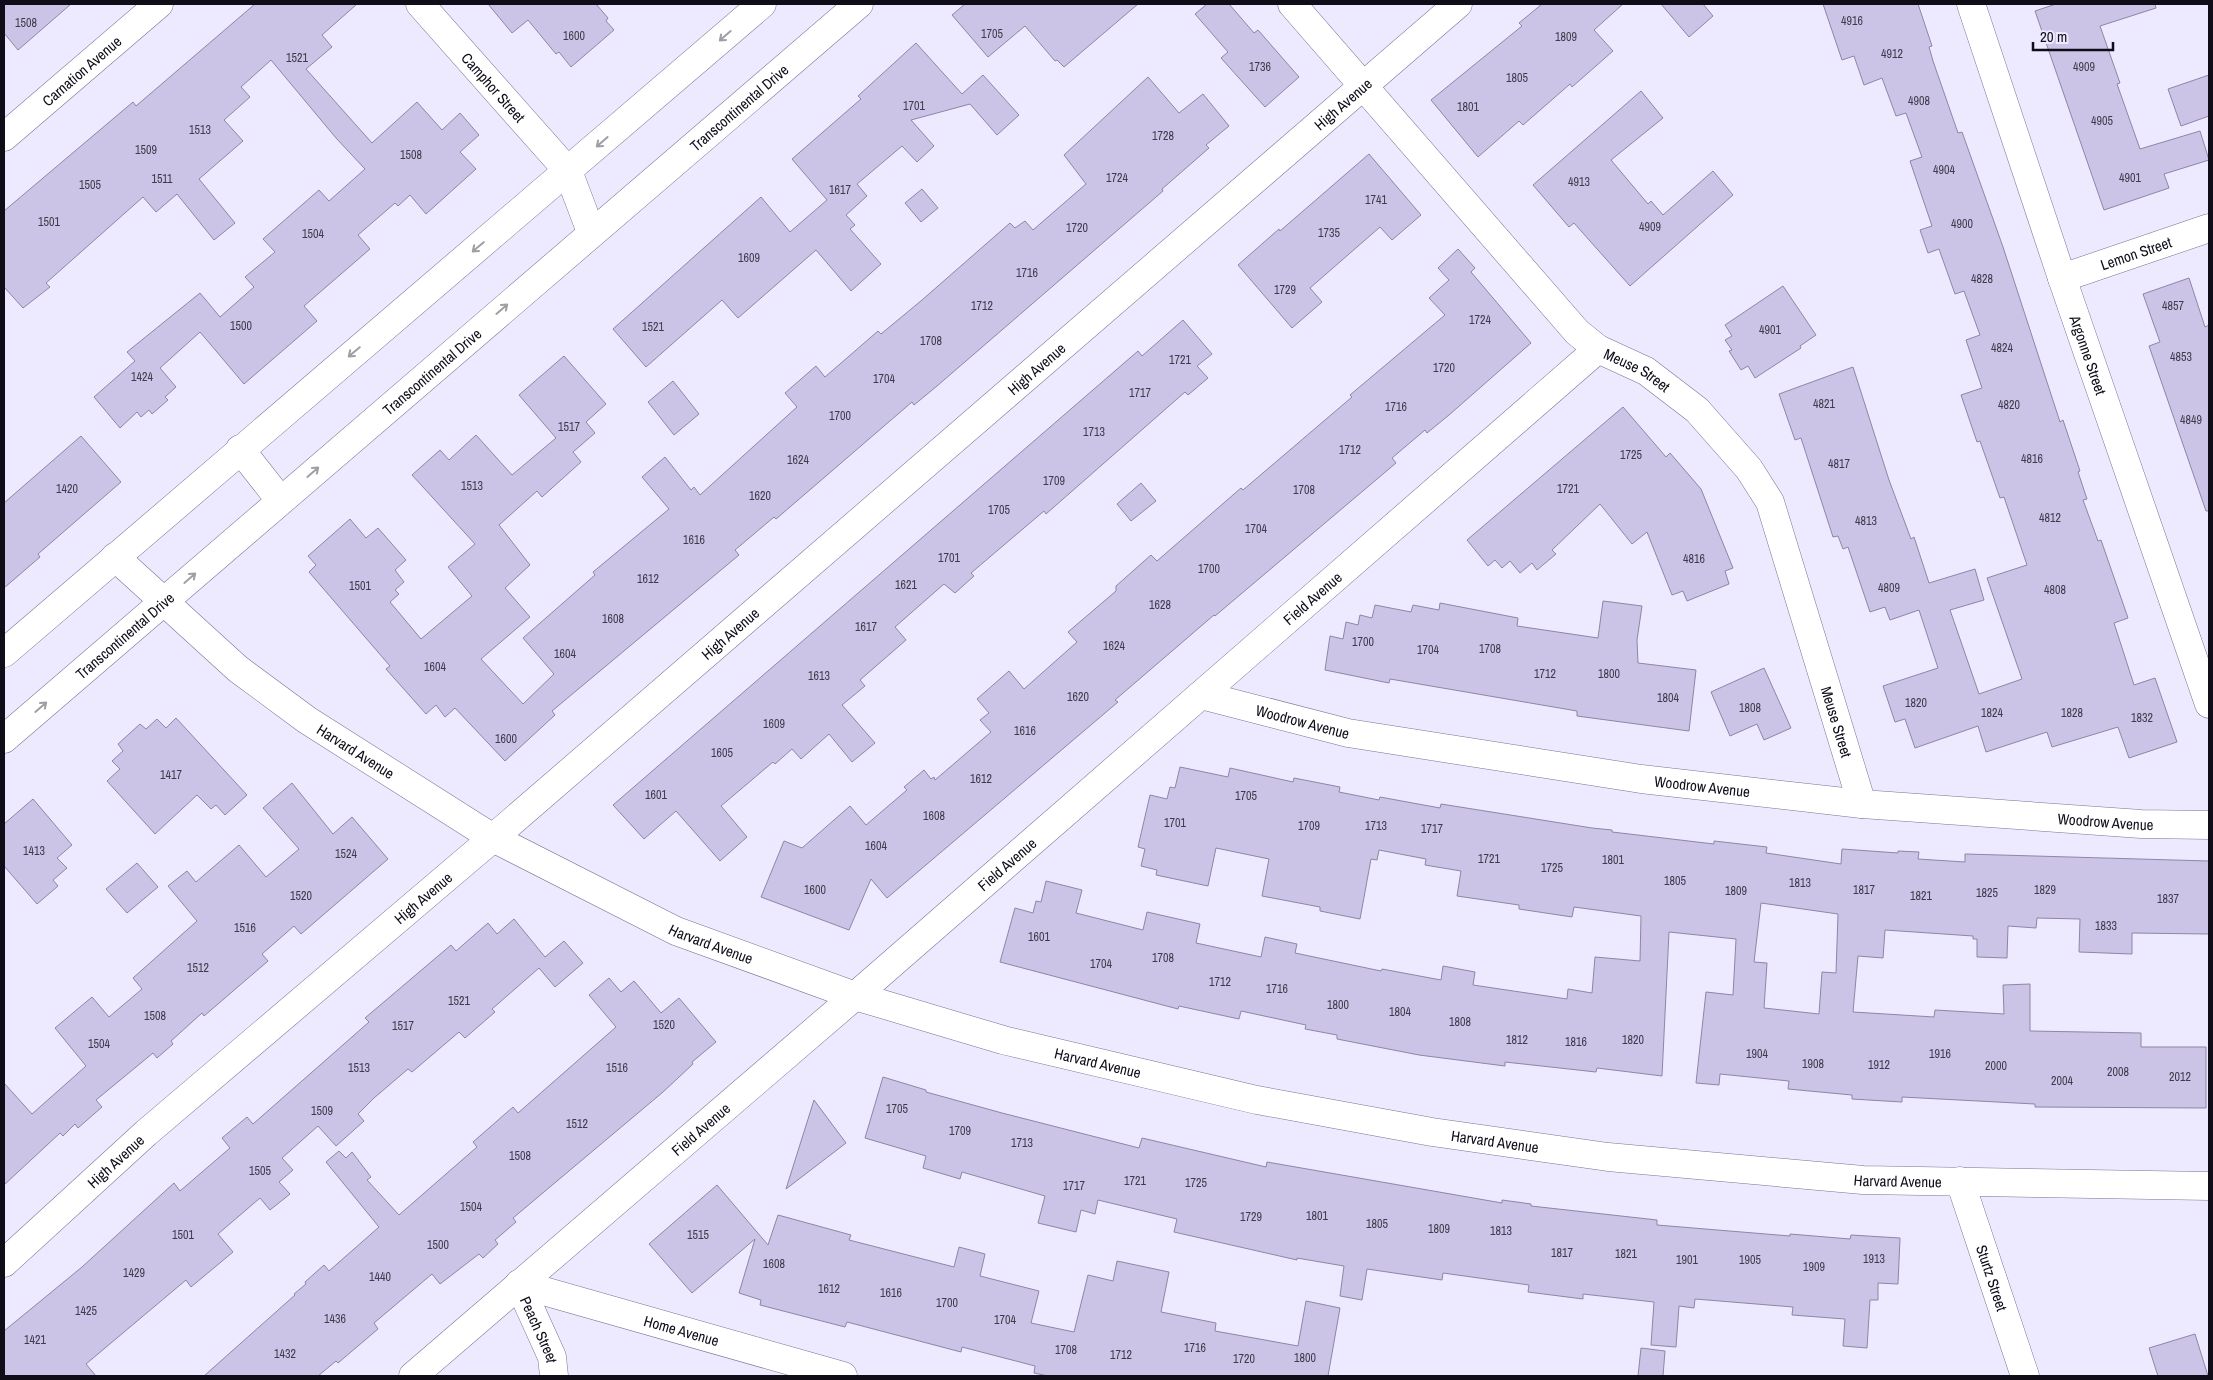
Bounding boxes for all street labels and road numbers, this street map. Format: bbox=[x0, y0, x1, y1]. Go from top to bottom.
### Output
street label: Carnation Avenue bbox=[37, 30, 126, 111]
street label: Camphor Street bbox=[457, 48, 531, 127]
street label: Transcontinental Drive bbox=[685, 59, 793, 156]
street label: High Avenue bbox=[1309, 73, 1376, 135]
street label: Lemon Street bbox=[2097, 231, 2175, 275]
street label: Argonne Street bbox=[2065, 311, 2112, 398]
street label: Transcontinental Drive bbox=[378, 323, 486, 420]
street label: High Avenue bbox=[1003, 337, 1070, 399]
street label: Meuse Street bbox=[1601, 343, 1675, 397]
street label: Field Avenue bbox=[1278, 566, 1346, 629]
street label: Transcontinental Drive bbox=[71, 587, 179, 684]
street label: High Avenue bbox=[696, 602, 763, 664]
street label: Meuse Street bbox=[1816, 684, 1858, 760]
street label: Woodrow Avenue bbox=[1254, 699, 1352, 744]
street label: Harvard Avenue bbox=[313, 719, 399, 784]
street label: Woodrow Avenue bbox=[1653, 770, 1751, 802]
street label: Woodrow Avenue bbox=[2057, 808, 2154, 835]
street label: Field Avenue bbox=[973, 832, 1041, 895]
street label: High Avenue bbox=[389, 867, 457, 928]
street label: Harvard Avenue bbox=[665, 919, 756, 969]
street label: Harvard Avenue bbox=[1053, 1042, 1143, 1083]
street label: Field Avenue bbox=[666, 1098, 735, 1160]
street label: Harvard Avenue bbox=[1450, 1124, 1540, 1158]
street label: High Avenue bbox=[82, 1129, 149, 1193]
street label: Harvard Avenue bbox=[1853, 1169, 1942, 1192]
street label: Sturtz Street bbox=[1971, 1242, 2013, 1314]
street label: Peach Street bbox=[515, 1293, 563, 1364]
street label: Home Avenue bbox=[642, 1310, 722, 1351]

